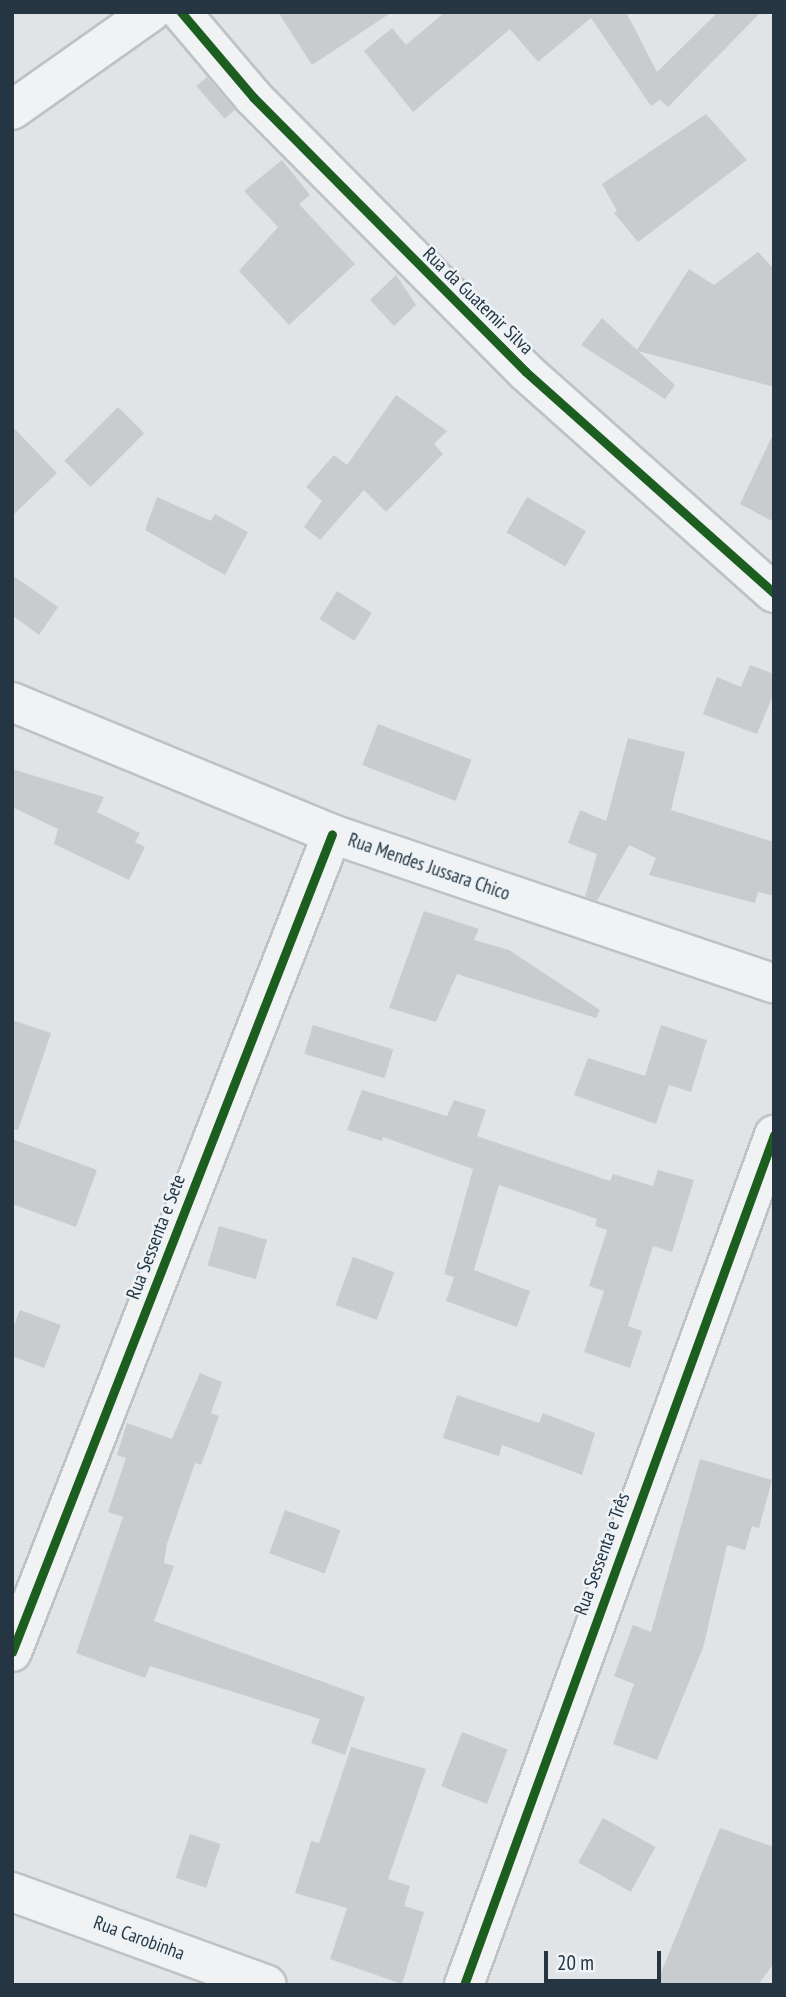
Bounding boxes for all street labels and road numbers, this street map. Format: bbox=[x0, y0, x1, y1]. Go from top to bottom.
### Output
street label: Rua da Guatemir Silva bbox=[418, 243, 538, 359]
street label: Rua Mendes Jussara Chico bbox=[345, 829, 513, 905]
street label: Rua Sessenta e Sete bbox=[122, 1171, 190, 1303]
street label: Rua Sessenta e Três bbox=[569, 1489, 635, 1619]
street label: Rua Carobinha bbox=[90, 1911, 188, 1965]

